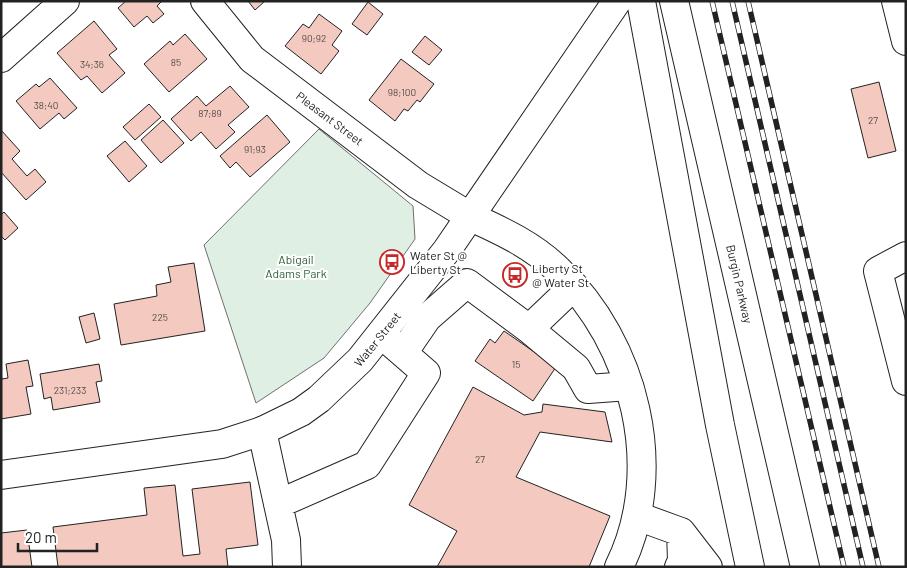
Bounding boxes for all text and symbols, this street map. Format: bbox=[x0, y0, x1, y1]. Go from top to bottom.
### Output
house number: 90;92 bbox=[302, 32, 326, 44]
house number: 85 bbox=[171, 56, 181, 68]
house number: 34;36 bbox=[80, 58, 104, 70]
house number: 98;100 bbox=[388, 86, 416, 98]
street label: Pleasant Street bbox=[294, 88, 366, 148]
house number: 38;40 bbox=[34, 99, 58, 111]
house number: 87;89 bbox=[198, 107, 222, 119]
house number: 27 bbox=[868, 114, 878, 126]
house number: 91;93 bbox=[244, 143, 266, 155]
street label: Burgin Parkway bbox=[724, 243, 756, 325]
place label: Water St @ Liberty St bbox=[410, 248, 467, 276]
bus stop icon: Water St @ Liberty St bbox=[379, 249, 405, 275]
park label: Abigail Adams Park bbox=[265, 252, 327, 280]
place label: Liberty St @ Water St bbox=[532, 261, 589, 289]
bus stop icon: Liberty St @ Water St bbox=[502, 262, 528, 288]
street label: Water Street bbox=[351, 309, 403, 369]
house number: 225 bbox=[152, 311, 168, 323]
house number: 15 bbox=[512, 358, 520, 370]
house number: 231;233 bbox=[54, 384, 86, 396]
house number: 27 bbox=[475, 453, 485, 465]
scale bar bbox=[18, 520, 96, 552]
text: 20 m bbox=[25, 528, 57, 546]

